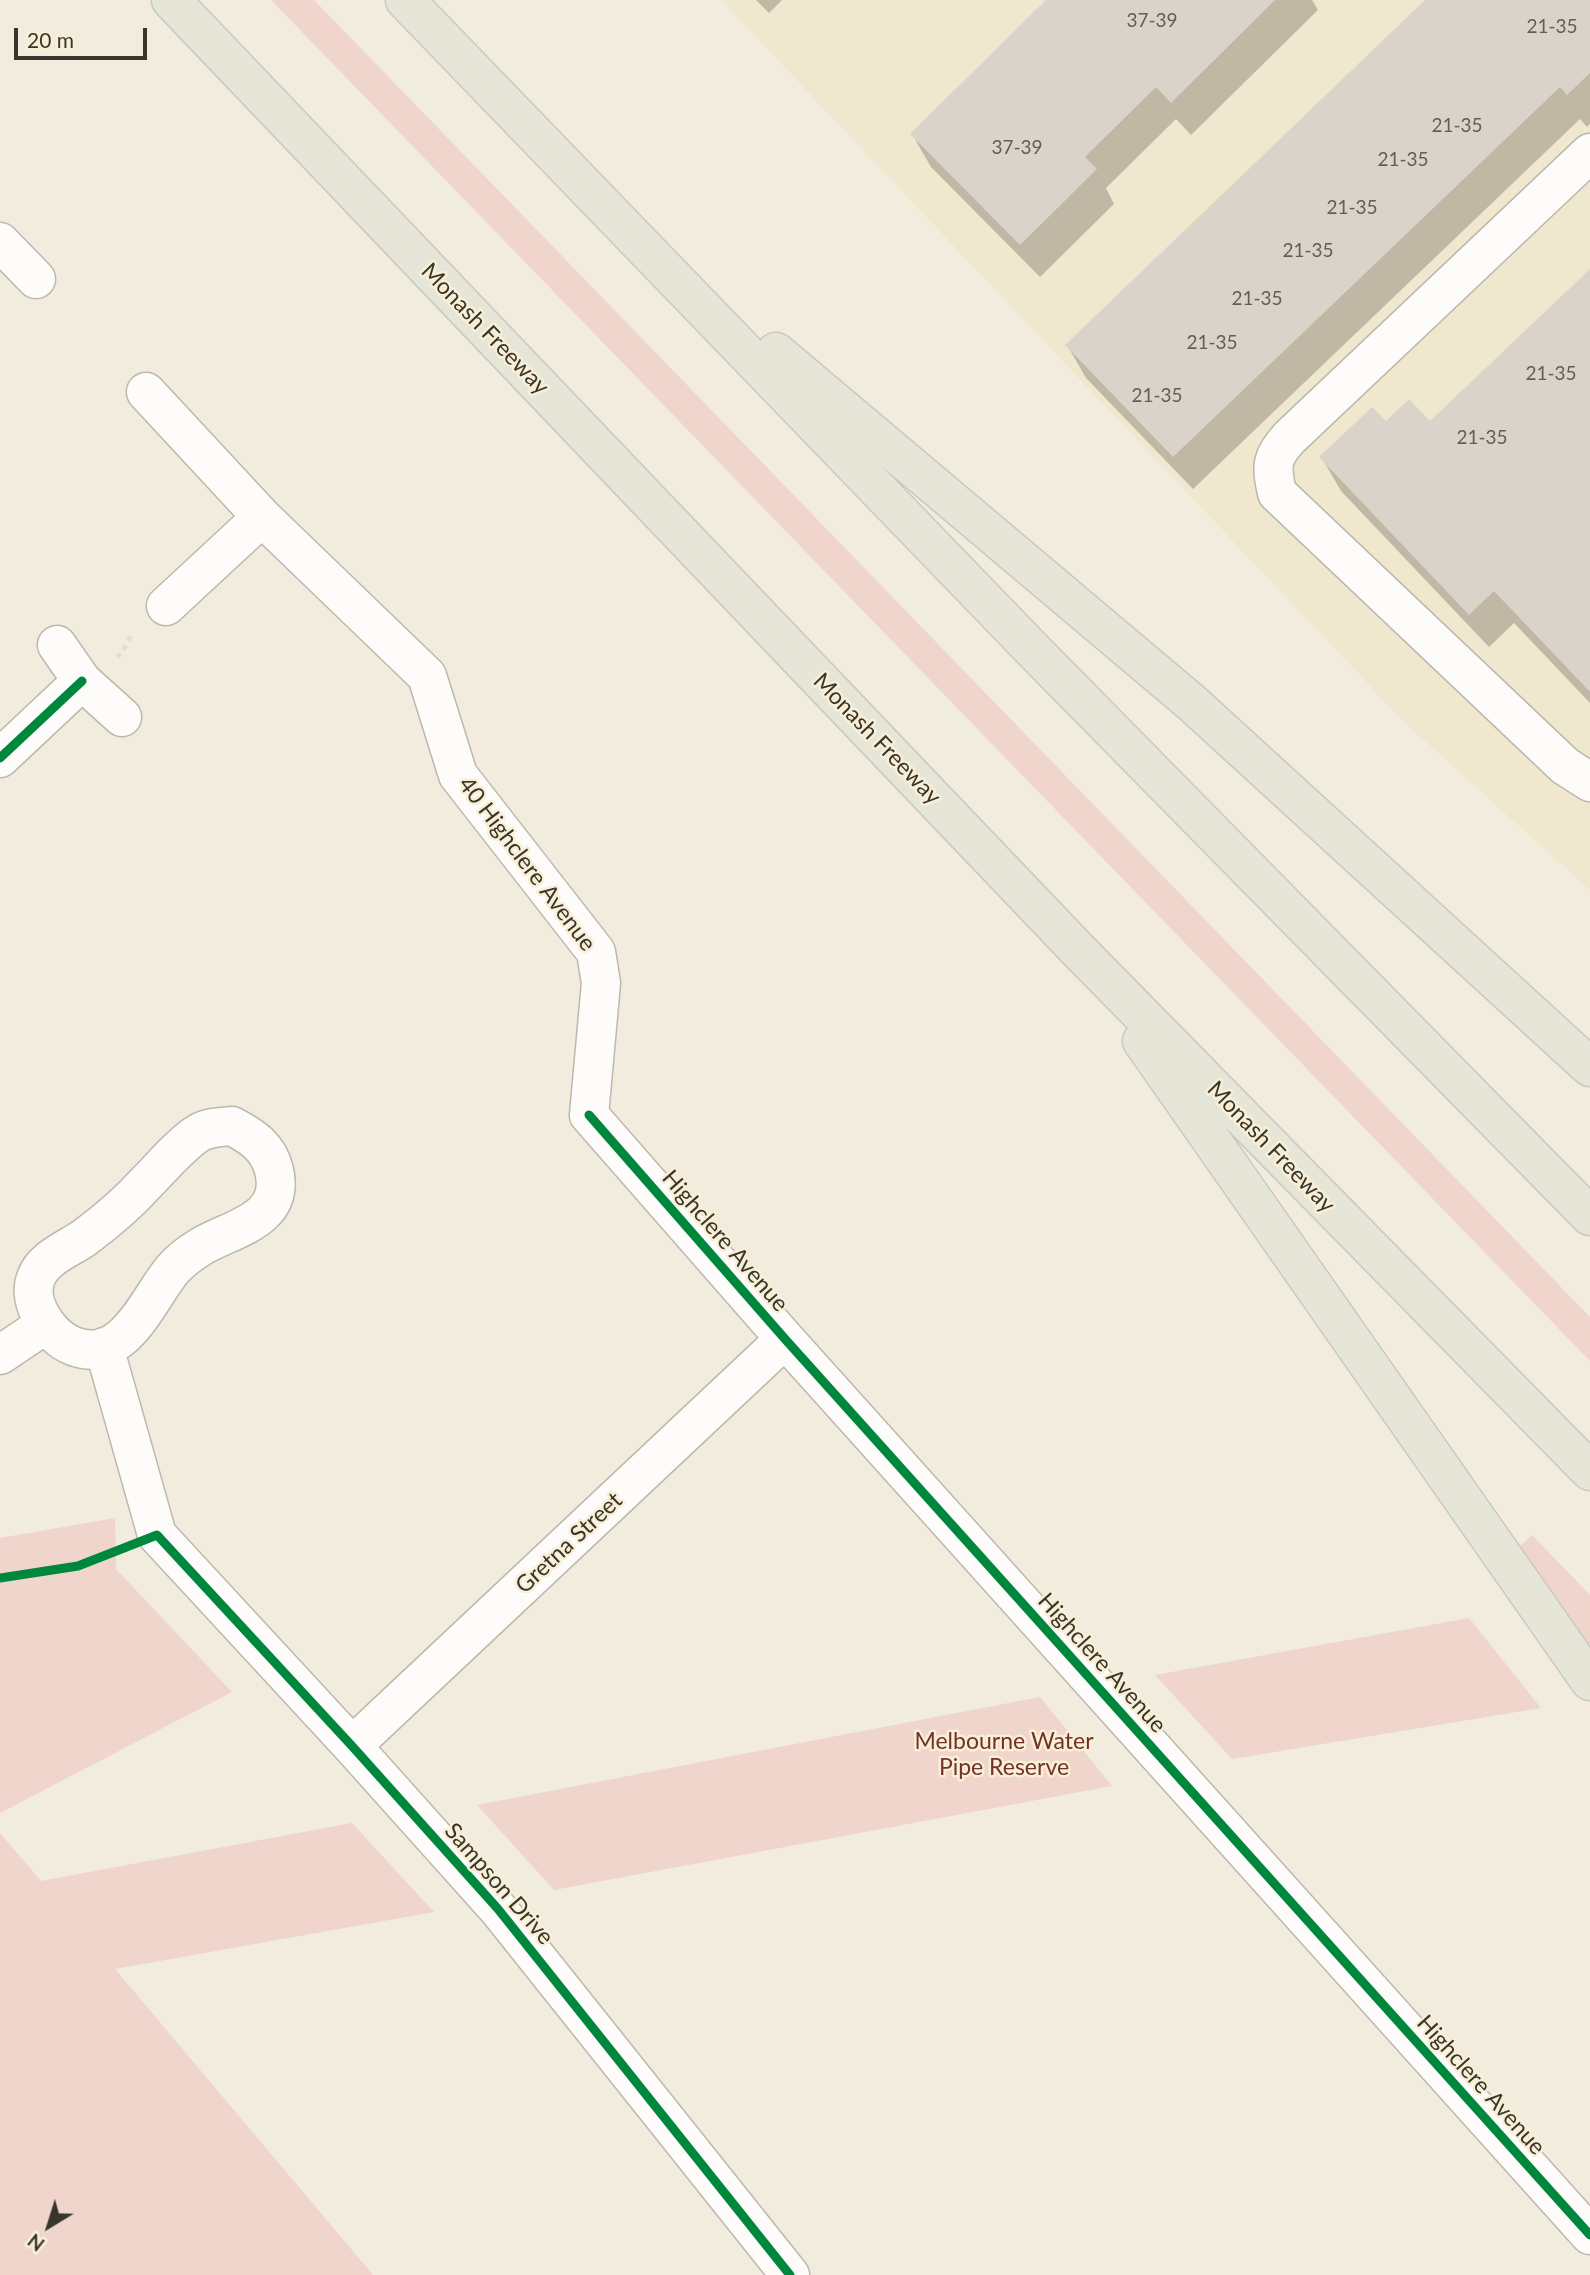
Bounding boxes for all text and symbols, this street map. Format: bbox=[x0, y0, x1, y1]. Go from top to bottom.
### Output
house number: 37-39 bbox=[1126, 10, 1178, 32]
scale bar bbox=[18, 14, 150, 58]
house number: 21-35 bbox=[1526, 16, 1578, 38]
text: 20 m bbox=[27, 27, 74, 52]
house number: 21-35 bbox=[1431, 115, 1483, 137]
house number: 37-39 bbox=[991, 137, 1043, 159]
house number: 21-35 bbox=[1377, 149, 1429, 171]
house number: 21-35 bbox=[1326, 197, 1378, 219]
house number: 21-35 bbox=[1282, 240, 1334, 262]
street label: Monash Freeway bbox=[415, 258, 555, 400]
house number: 21-35 bbox=[1231, 288, 1283, 310]
house number: 21-35 bbox=[1186, 332, 1238, 354]
house number: 21-35 bbox=[1525, 363, 1577, 385]
house number: 21-35 bbox=[1131, 385, 1183, 407]
house number: 21-35 bbox=[1456, 427, 1508, 449]
street label: Monash Freeway bbox=[807, 668, 947, 810]
street label: 40 Highclere Avenue bbox=[453, 771, 601, 957]
street label: Monash Freeway bbox=[1201, 1076, 1341, 1218]
street label: Highclere Avenue bbox=[656, 1165, 794, 1317]
street label: Gretna Street bbox=[510, 1487, 628, 1599]
street label: Highclere Avenue bbox=[1032, 1588, 1172, 1738]
park label: Melbourne Water Pipe Reserve bbox=[914, 1728, 1094, 1782]
street label: Sampson Drive bbox=[439, 1818, 559, 1950]
street label: Highclere Avenue bbox=[1411, 2010, 1551, 2160]
north arrow bbox=[14, 2191, 84, 2261]
text: N bbox=[23, 2229, 49, 2257]

